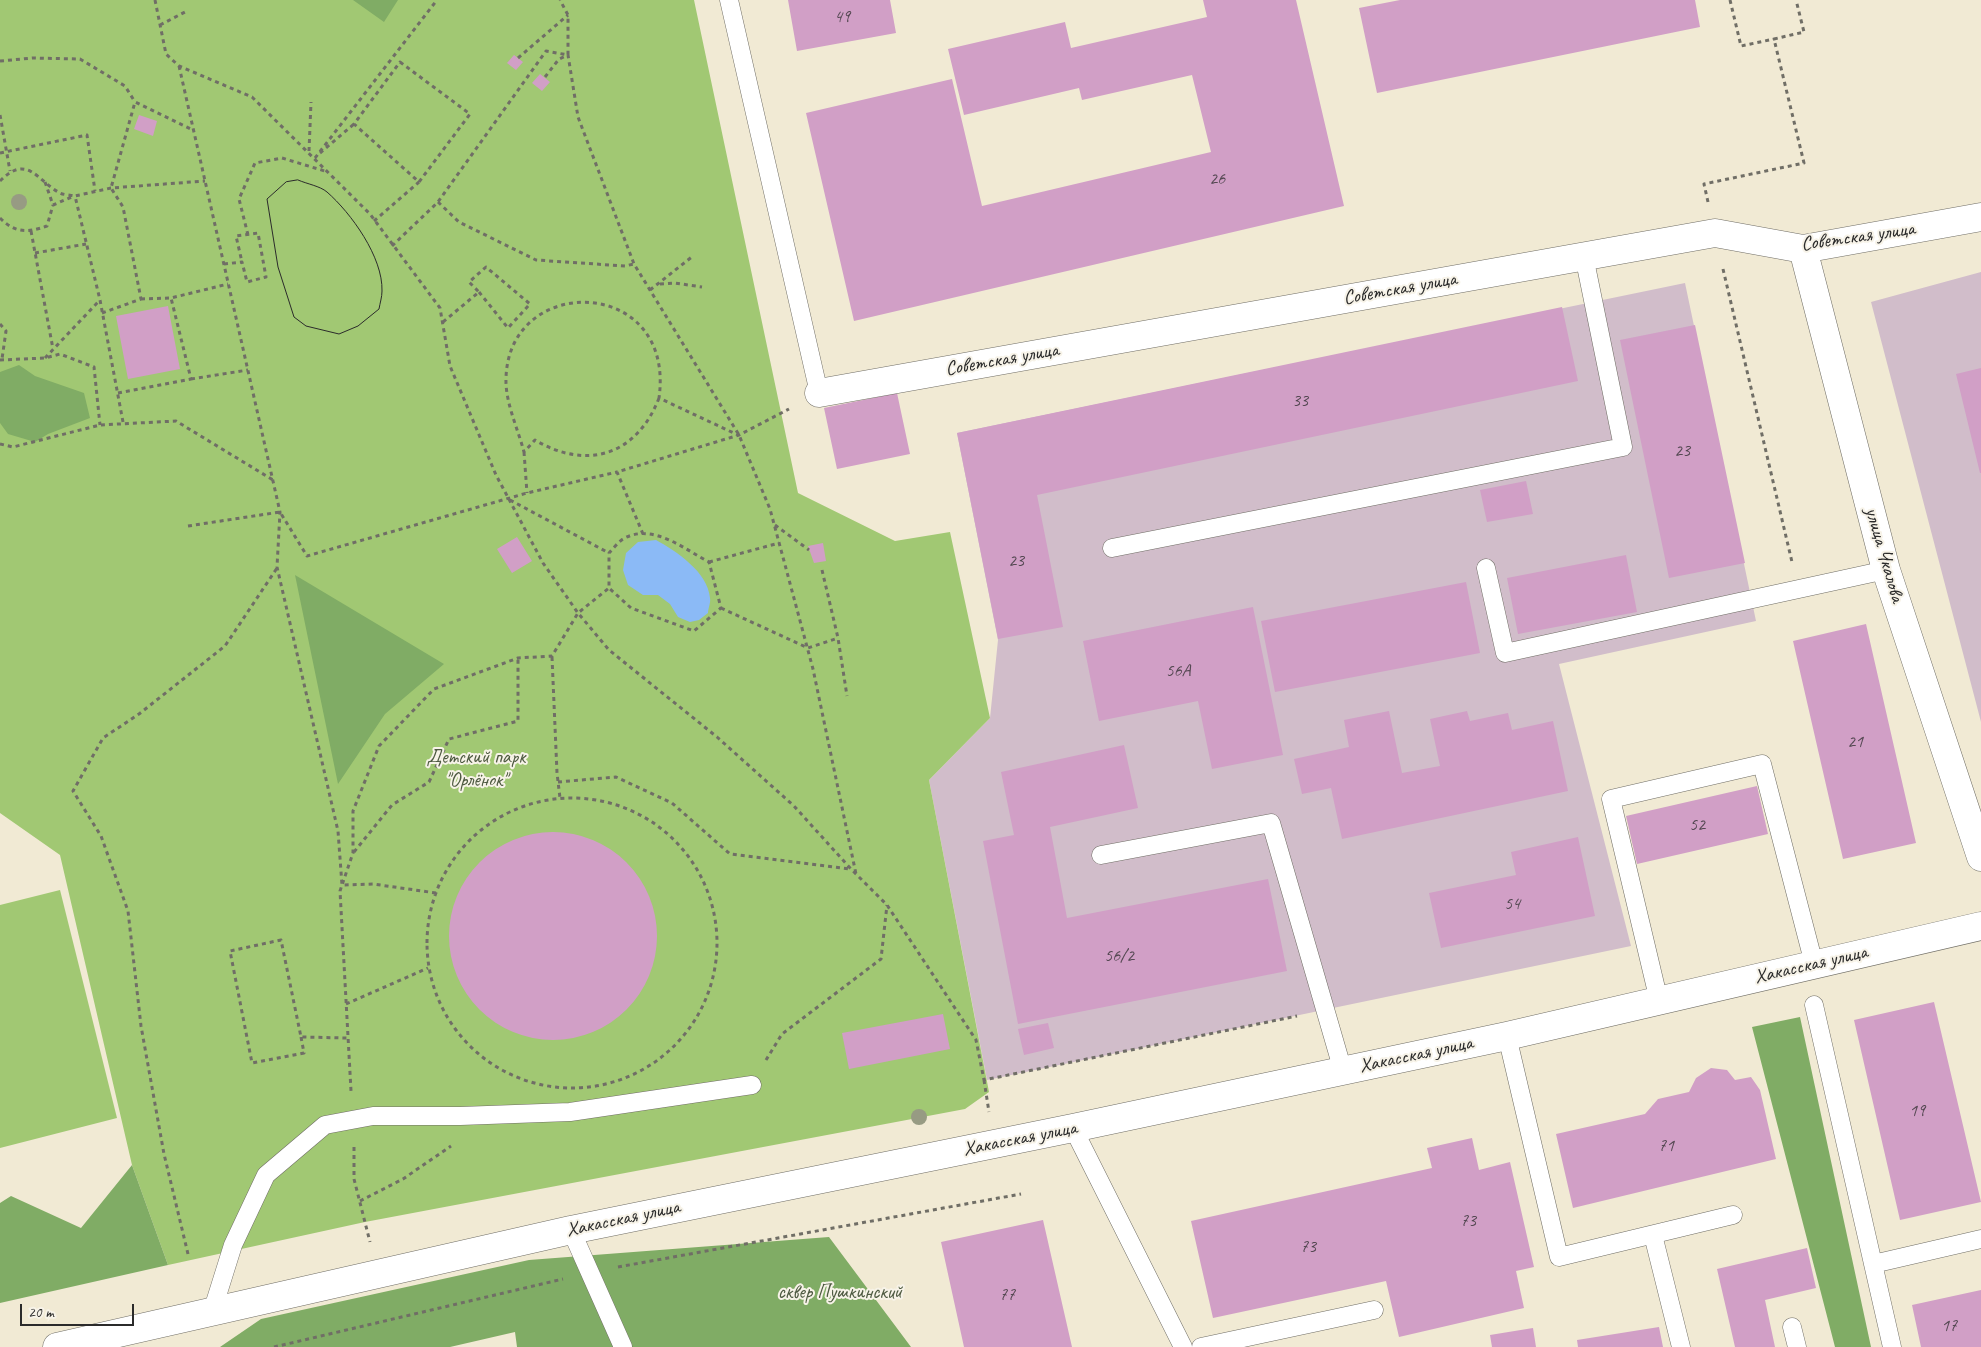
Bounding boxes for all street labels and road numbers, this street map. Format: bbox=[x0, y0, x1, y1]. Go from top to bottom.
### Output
street label: Советская улица bbox=[1800, 217, 1916, 257]
street label: Советская улица bbox=[1341, 267, 1459, 311]
street label: Советская улица bbox=[943, 338, 1061, 382]
street label: улица Чкалова bbox=[1859, 505, 1909, 605]
street label: Хакасская улица bbox=[1752, 940, 1870, 990]
street label: Хакасская улица bbox=[1357, 1031, 1475, 1079]
street label: Хакасская улица bbox=[961, 1116, 1079, 1162]
street label: Хакасская улица bbox=[564, 1195, 682, 1243]

